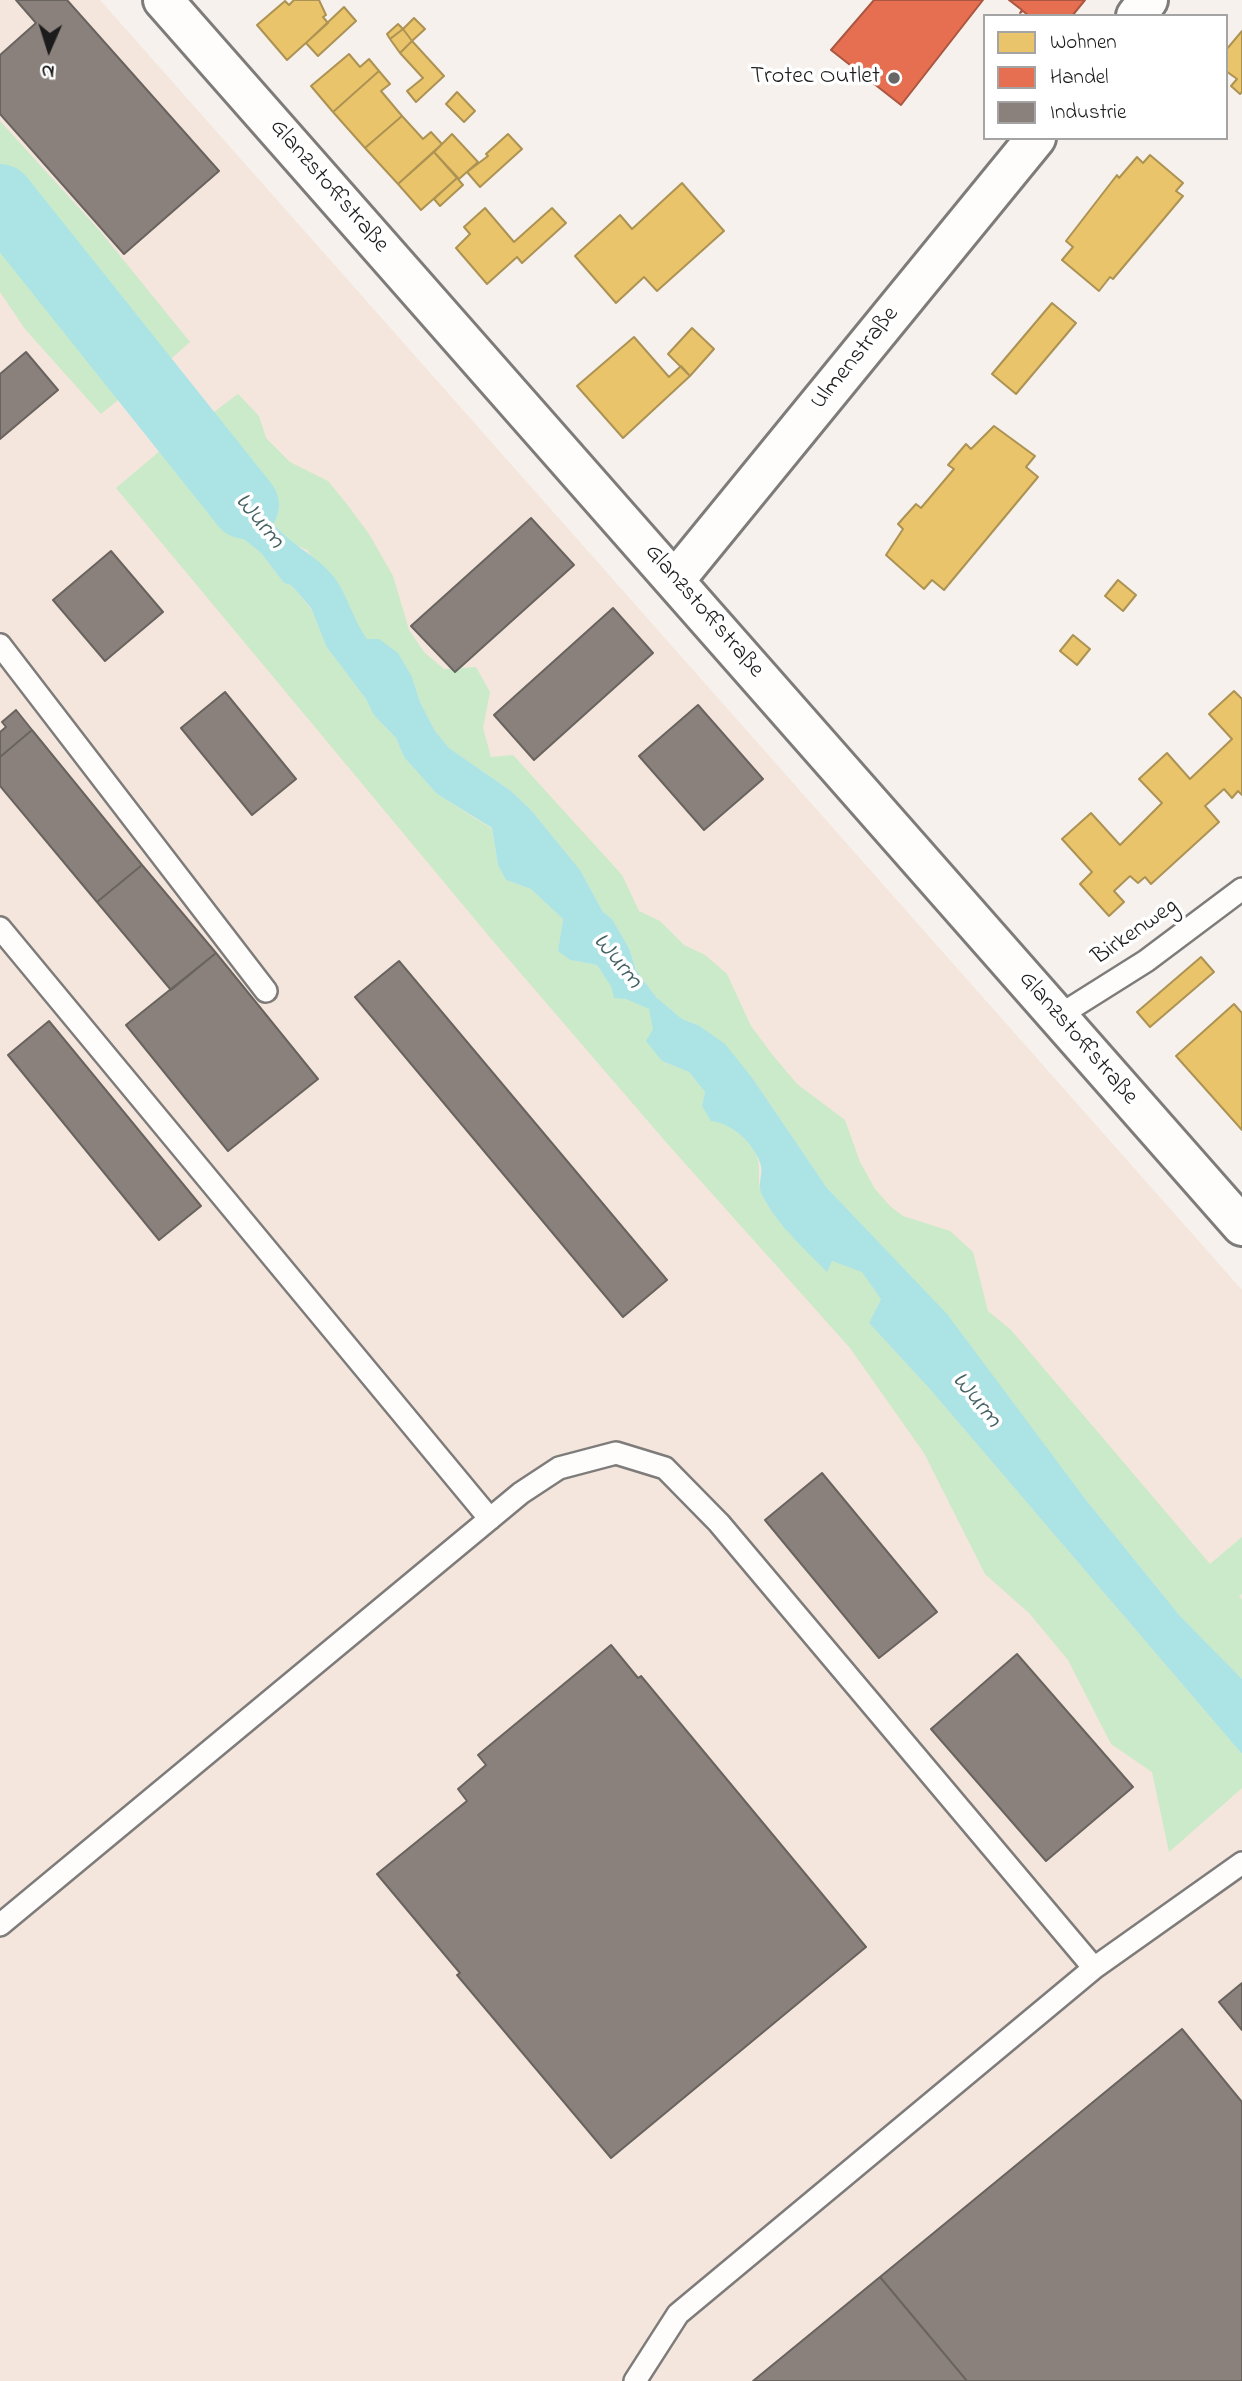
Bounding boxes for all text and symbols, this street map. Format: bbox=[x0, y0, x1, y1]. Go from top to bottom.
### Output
north arrow bbox=[14, 14, 84, 84]
legend bbox=[983, 14, 1228, 140]
text: Wohnen bbox=[1050, 28, 1117, 58]
text: N bbox=[41, 57, 55, 84]
text: Handel bbox=[1050, 63, 1109, 93]
place label: Trotec Outlet bbox=[751, 64, 880, 92]
marker: Trotec Outlet bbox=[886, 70, 902, 86]
text: Industrie bbox=[1050, 98, 1126, 128]
street label: Glanzstoffstraße bbox=[262, 114, 394, 260]
street label: Ulmenstraße bbox=[806, 302, 906, 416]
water label: Wurm bbox=[226, 488, 290, 556]
street label: Glanzstoffstraße bbox=[637, 539, 769, 685]
street label: Birkenweg bbox=[1087, 893, 1185, 973]
water label: Wurm bbox=[584, 928, 648, 996]
street label: Glanzstoffstraße bbox=[1011, 966, 1143, 1112]
water label: Wurm bbox=[943, 1367, 1007, 1435]

